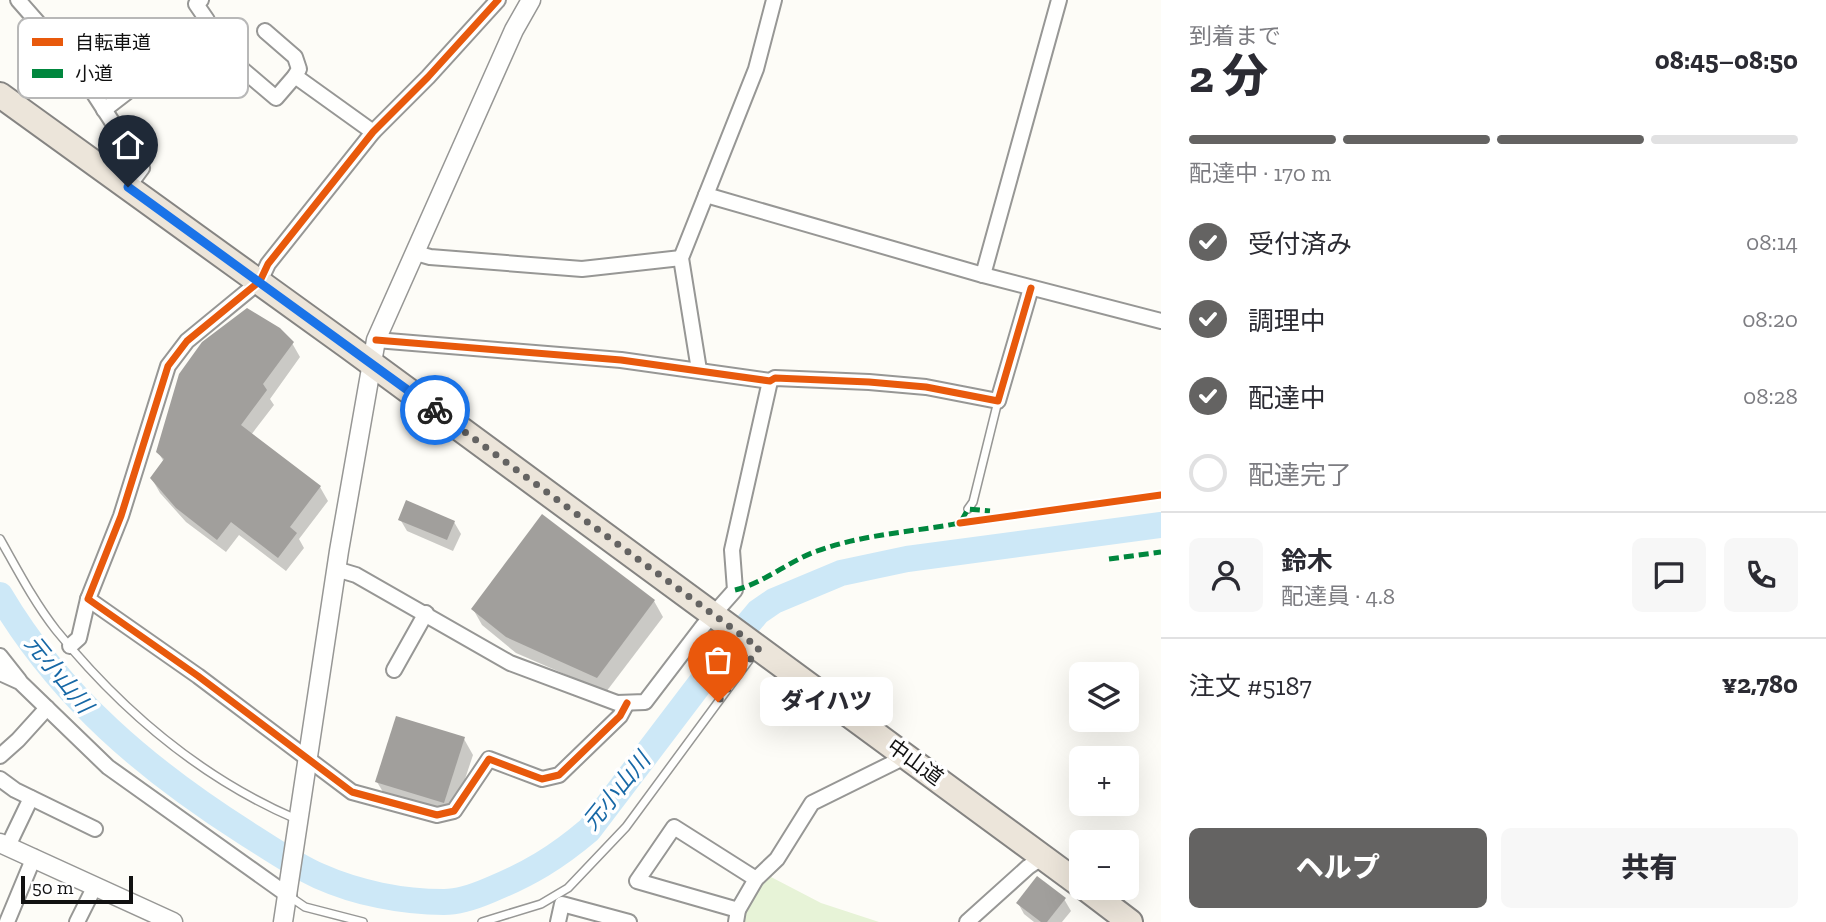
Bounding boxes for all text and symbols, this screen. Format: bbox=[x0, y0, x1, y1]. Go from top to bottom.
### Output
legend bbox=[18, 18, 248, 98]
text: 到着まで bbox=[1189, 22, 1281, 50]
text: 自転車道 bbox=[75, 31, 151, 54]
text: 08:45–08:50 bbox=[1655, 44, 1798, 76]
text: 2 分 bbox=[1189, 49, 1268, 104]
text: 小道 bbox=[75, 62, 113, 85]
pin bbox=[98, 115, 158, 187]
icon: home bbox=[109, 126, 147, 164]
text: 配達中 · 170 m bbox=[1189, 159, 1331, 187]
icon: check bbox=[1189, 223, 1227, 261]
text: 受付済み bbox=[1248, 228, 1352, 260]
text: 08:14 bbox=[1746, 228, 1798, 256]
icon: check bbox=[1189, 300, 1227, 338]
text: 調理中 bbox=[1248, 305, 1326, 337]
text: 08:20 bbox=[1742, 305, 1798, 333]
courier bbox=[400, 375, 470, 445]
icon: check bbox=[1189, 377, 1227, 415]
text: 配達中 bbox=[1248, 382, 1326, 414]
text: 08:28 bbox=[1743, 382, 1798, 410]
icon: bike bbox=[416, 391, 454, 429]
text: 配達完了 bbox=[1248, 459, 1352, 491]
button: person bbox=[1189, 538, 1263, 612]
button: chat bbox=[1632, 538, 1706, 612]
button: phone bbox=[1724, 538, 1798, 612]
text: 鈴木 bbox=[1281, 545, 1333, 577]
text: 配達員 · 4.8 bbox=[1281, 582, 1395, 610]
water label: 元小山川 bbox=[19, 629, 101, 721]
pin bbox=[688, 630, 748, 702]
icon: bag bbox=[699, 641, 737, 679]
map controls bbox=[1069, 662, 1139, 900]
button: layers bbox=[1069, 662, 1139, 732]
text: ¥2,780 bbox=[1722, 668, 1798, 700]
text: 注文 #5187 bbox=[1189, 670, 1312, 702]
callout: ダイハツ bbox=[760, 678, 893, 726]
text: ダイハツ bbox=[781, 687, 872, 715]
street label: 中山道 bbox=[882, 733, 948, 790]
water label: 元小山川 bbox=[576, 744, 658, 836]
button: + bbox=[1069, 746, 1139, 816]
button: ヘルプ bbox=[1189, 828, 1487, 908]
button: 共有 bbox=[1501, 828, 1798, 908]
button: − bbox=[1069, 830, 1139, 900]
scale bar bbox=[21, 873, 133, 905]
text: 50 m bbox=[32, 876, 73, 899]

